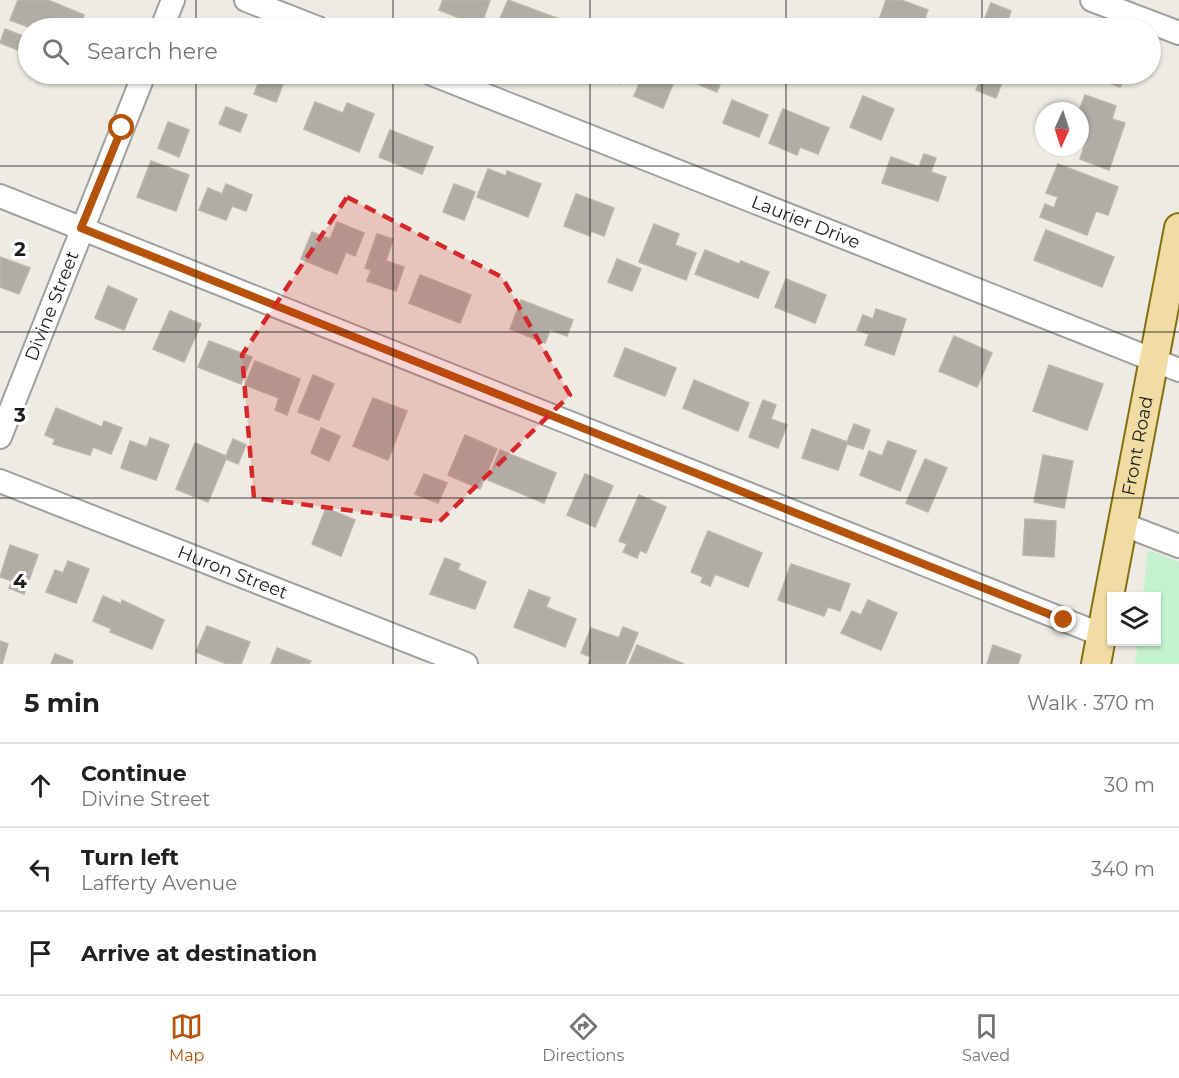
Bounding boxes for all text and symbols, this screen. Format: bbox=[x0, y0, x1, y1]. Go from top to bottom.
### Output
search box bbox=[18, 18, 1161, 84]
icon: search bbox=[39, 35, 72, 68]
text: Search here bbox=[87, 38, 218, 65]
north arrow bbox=[1035, 102, 1089, 156]
route start bbox=[108, 114, 134, 140]
street label: Laurier Drive bbox=[748, 191, 863, 254]
text: 2 bbox=[14, 237, 26, 261]
street label: Divine Street bbox=[20, 248, 84, 364]
street label: Front Road bbox=[1117, 394, 1158, 497]
text: 3 bbox=[13, 403, 26, 427]
street label: Huron Street bbox=[175, 541, 291, 604]
text: 4 bbox=[13, 569, 27, 593]
map controls bbox=[1107, 592, 1161, 646]
button: layers bbox=[1107, 592, 1161, 646]
route end bbox=[1050, 606, 1076, 632]
text: 5 min bbox=[24, 687, 100, 719]
text: Walk · 370 m bbox=[1027, 691, 1155, 715]
text: Continue bbox=[81, 760, 187, 787]
icon: ahead bbox=[24, 769, 57, 802]
text: 30 m bbox=[1104, 773, 1155, 797]
text: Divine Street bbox=[81, 787, 210, 811]
text: Turn left bbox=[81, 844, 179, 871]
icon: left bbox=[24, 853, 57, 886]
text: 340 m bbox=[1091, 857, 1155, 881]
text: Lafferty Avenue bbox=[81, 871, 237, 895]
icon: arrive bbox=[24, 937, 57, 970]
text: Arrive at destination bbox=[81, 940, 317, 967]
tab: Map bbox=[169, 1010, 204, 1065]
tab: Directions bbox=[542, 1010, 624, 1065]
tab: Saved bbox=[962, 1010, 1010, 1065]

